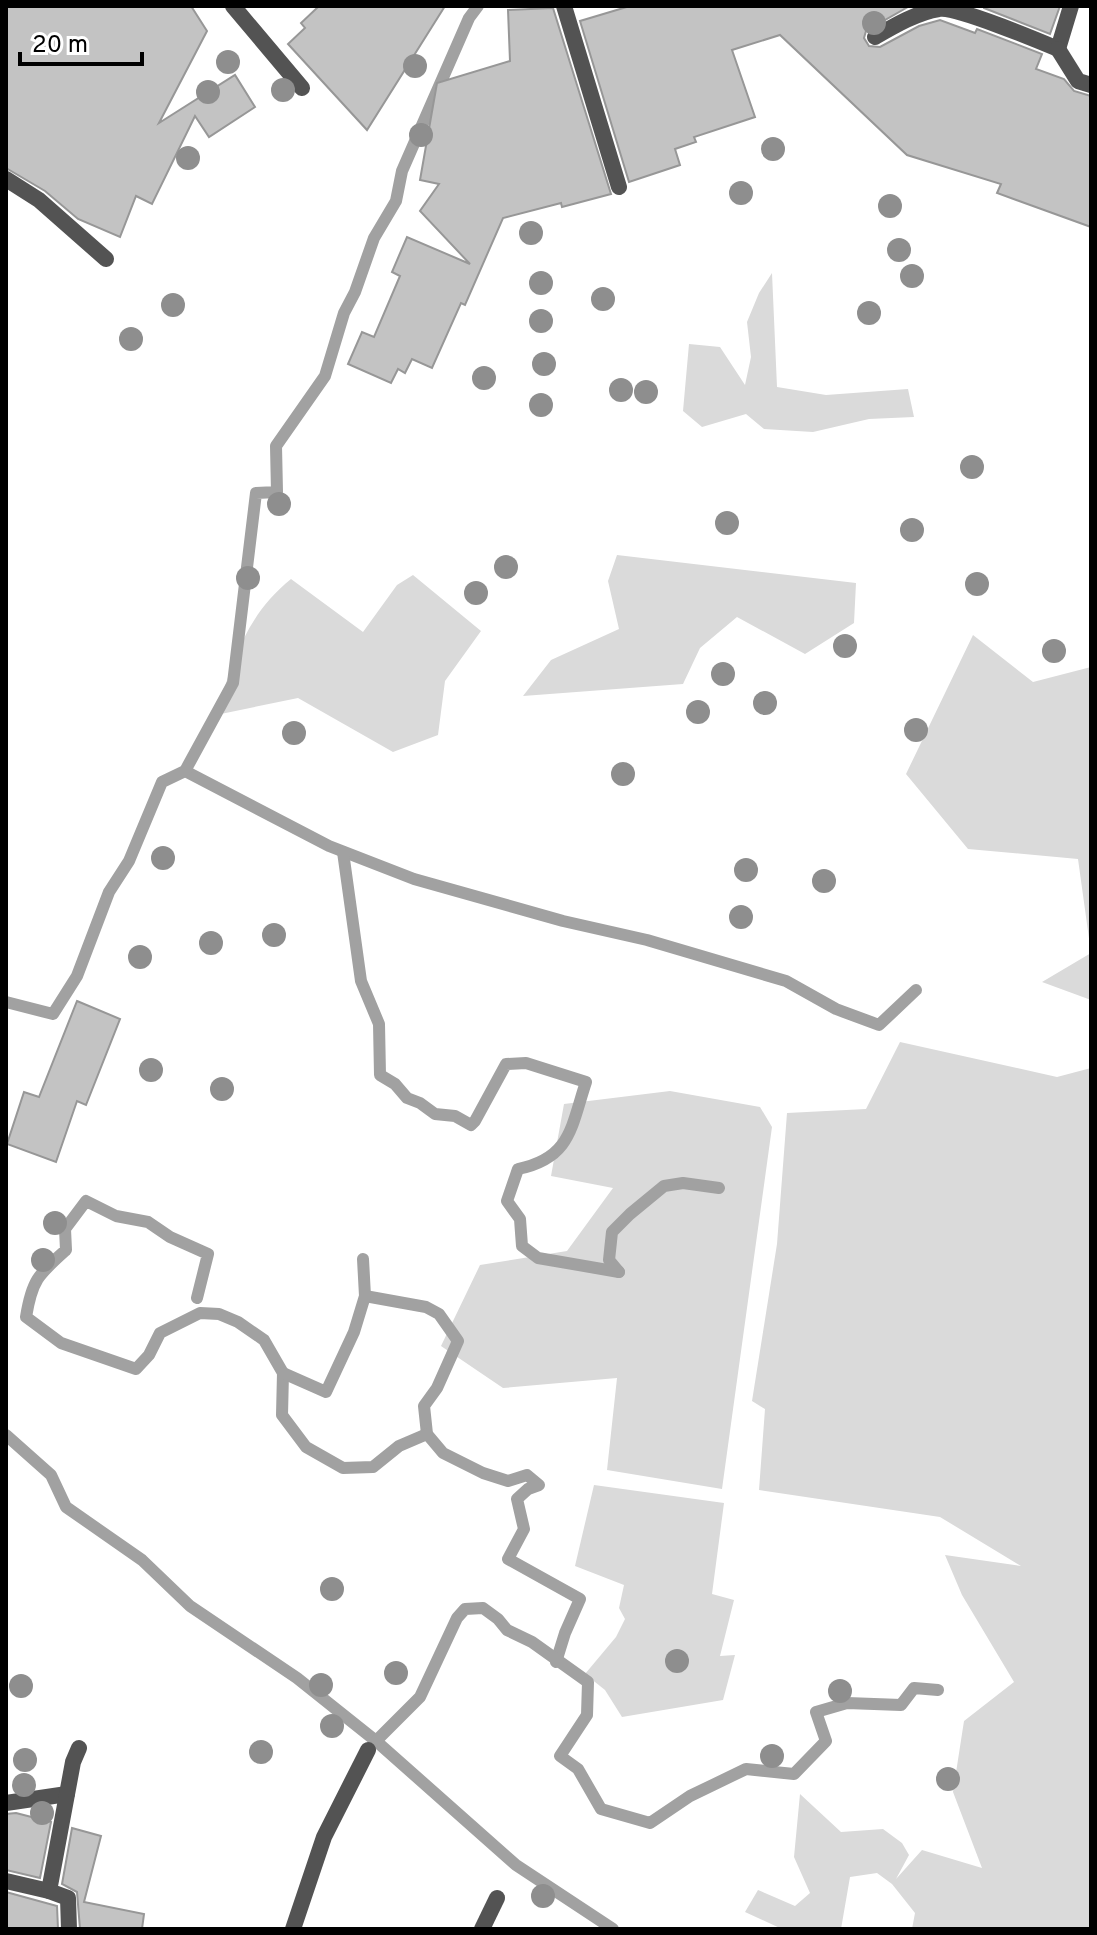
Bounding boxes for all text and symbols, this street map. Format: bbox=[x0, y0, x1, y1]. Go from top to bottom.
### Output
scale bar bbox=[20, 16, 142, 66]
text: 20 m bbox=[32, 31, 88, 61]

